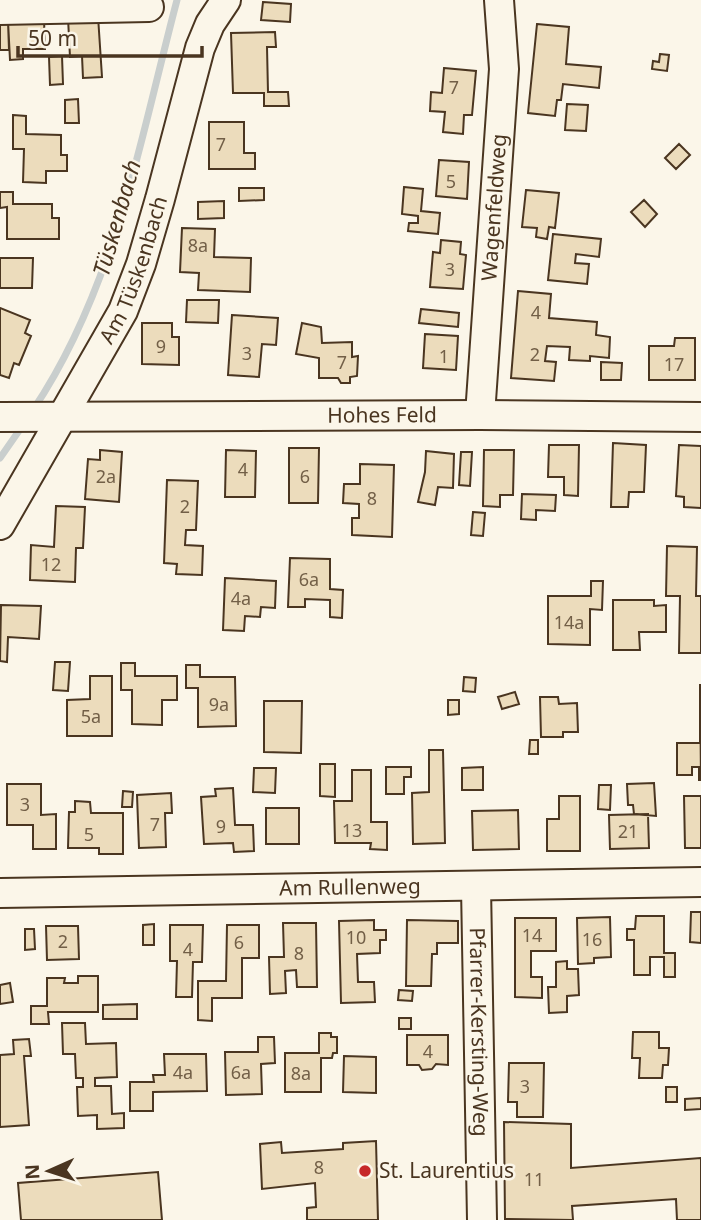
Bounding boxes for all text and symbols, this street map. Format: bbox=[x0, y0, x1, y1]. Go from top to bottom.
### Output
scale bar bbox=[18, 14, 201, 58]
text: 50 m bbox=[28, 24, 77, 52]
house number: 7 bbox=[449, 75, 459, 99]
house number: 7 bbox=[216, 132, 226, 156]
street label: Wagenfeldweg bbox=[474, 133, 512, 282]
water label: Tüskenbach bbox=[84, 156, 148, 280]
house number: 5 bbox=[446, 169, 456, 193]
street label: Am Tüskenbach bbox=[92, 193, 173, 349]
house number: 8a bbox=[188, 233, 208, 257]
house number: 3 bbox=[445, 257, 455, 281]
house number: 4 bbox=[531, 300, 541, 324]
house number: 9 bbox=[156, 334, 166, 358]
house number: 3 bbox=[242, 341, 252, 365]
house number: 2 bbox=[530, 342, 540, 366]
house number: 1 bbox=[439, 344, 449, 368]
house number: 7 bbox=[337, 350, 347, 374]
house number: 17 bbox=[664, 352, 684, 376]
street label: Hohes Feld bbox=[327, 400, 437, 429]
house number: 4 bbox=[238, 457, 248, 481]
house number: 2a bbox=[96, 464, 116, 488]
house number: 6 bbox=[300, 464, 310, 488]
house number: 8 bbox=[367, 486, 377, 510]
house number: 2 bbox=[180, 494, 190, 518]
house number: 12 bbox=[41, 552, 61, 576]
house number: 6a bbox=[299, 567, 319, 591]
house number: 4a bbox=[231, 586, 251, 610]
house number: 14a bbox=[554, 610, 584, 634]
house number: 9a bbox=[209, 692, 229, 716]
house number: 5a bbox=[81, 704, 101, 728]
house number: 3 bbox=[20, 792, 30, 816]
house number: 7 bbox=[150, 812, 160, 836]
house number: 9 bbox=[216, 814, 226, 838]
house number: 13 bbox=[342, 818, 362, 842]
house number: 21 bbox=[618, 819, 638, 843]
house number: 5 bbox=[84, 822, 94, 846]
street label: Am Rullenweg bbox=[279, 871, 421, 902]
house number: 14 bbox=[522, 923, 542, 947]
house number: 10 bbox=[346, 925, 366, 949]
street label: Pfarrer-Kersting-Weg bbox=[464, 927, 495, 1137]
house number: 16 bbox=[582, 927, 602, 951]
house number: 2 bbox=[58, 929, 68, 953]
house number: 6 bbox=[234, 930, 244, 954]
house number: 4 bbox=[183, 937, 193, 961]
house number: 8 bbox=[294, 941, 304, 965]
house number: 4 bbox=[423, 1039, 433, 1063]
house number: 4a bbox=[173, 1060, 193, 1084]
house number: 6a bbox=[231, 1060, 251, 1084]
house number: 8a bbox=[291, 1061, 311, 1085]
house number: 3 bbox=[520, 1074, 530, 1098]
north arrow bbox=[14, 1136, 84, 1206]
house number: 8 bbox=[314, 1155, 324, 1179]
place label: St. Laurentius bbox=[379, 1156, 514, 1184]
text: N bbox=[19, 1163, 45, 1180]
marker: St. Laurentius bbox=[357, 1163, 373, 1179]
house number: 11 bbox=[524, 1167, 544, 1191]

